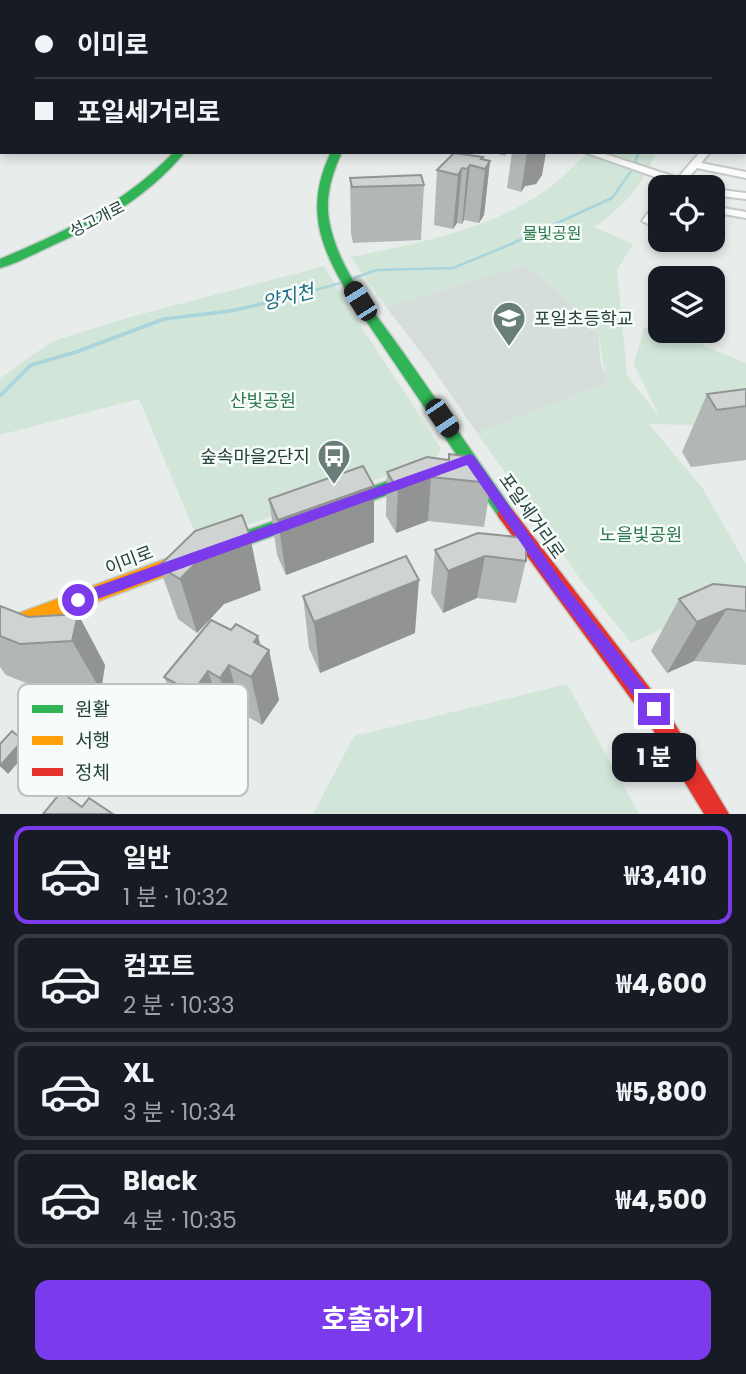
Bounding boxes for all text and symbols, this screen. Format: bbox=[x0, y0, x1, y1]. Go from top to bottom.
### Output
text: 이미로 bbox=[77, 27, 149, 63]
text: 포일세거리로 bbox=[77, 94, 221, 130]
map controls bbox=[648, 175, 725, 343]
button: locate bbox=[648, 175, 725, 252]
street label: 성고개로 bbox=[66, 195, 129, 243]
park label: 물빛공원 bbox=[523, 222, 581, 245]
button: layers bbox=[648, 266, 725, 343]
water label: 양지천 bbox=[259, 277, 318, 316]
car bbox=[340, 278, 381, 324]
school or university icon: 포일초등학교 bbox=[490, 299, 528, 348]
place label: 포일초등학교 bbox=[534, 306, 633, 331]
park label: 산빛공원 bbox=[230, 388, 296, 413]
car bbox=[422, 395, 463, 441]
bus stop icon: 숲속마을2단지 bbox=[315, 437, 353, 486]
place label: 숲속마을2단지 bbox=[200, 444, 310, 469]
street label: 포일세거리로 bbox=[493, 468, 571, 564]
park label: 노을빛공원 bbox=[600, 522, 682, 547]
street label: 이미로 bbox=[101, 539, 157, 581]
route start bbox=[62, 584, 94, 616]
legend bbox=[18, 684, 248, 796]
route end bbox=[638, 693, 670, 725]
text: 원활 bbox=[75, 696, 110, 723]
text: 서행 bbox=[75, 727, 110, 754]
callout: 1 분 bbox=[612, 734, 696, 782]
text: 1 분 bbox=[637, 741, 671, 773]
text: 정체 bbox=[75, 759, 110, 786]
text: 일반 bbox=[123, 840, 171, 876]
icon: car bbox=[39, 844, 102, 907]
text: ₩3,410 bbox=[624, 858, 707, 894]
text: 1 분 · 10:32 bbox=[123, 881, 228, 913]
text: 컴포트 bbox=[123, 948, 195, 984]
icon: car bbox=[39, 952, 102, 1015]
text: ₩4,600 bbox=[616, 966, 707, 1002]
text: 2 분 · 10:33 bbox=[123, 989, 234, 1021]
text: XL bbox=[123, 1055, 154, 1091]
icon: car bbox=[39, 1060, 102, 1123]
text: ₩5,800 bbox=[617, 1074, 707, 1110]
text: 3 분 · 10:34 bbox=[123, 1096, 236, 1128]
text: Black bbox=[123, 1163, 197, 1199]
icon: car bbox=[39, 1168, 102, 1231]
text: ₩4,500 bbox=[616, 1182, 707, 1218]
text: 4 분 · 10:35 bbox=[123, 1204, 237, 1236]
button: 호출하기 bbox=[35, 1280, 711, 1360]

